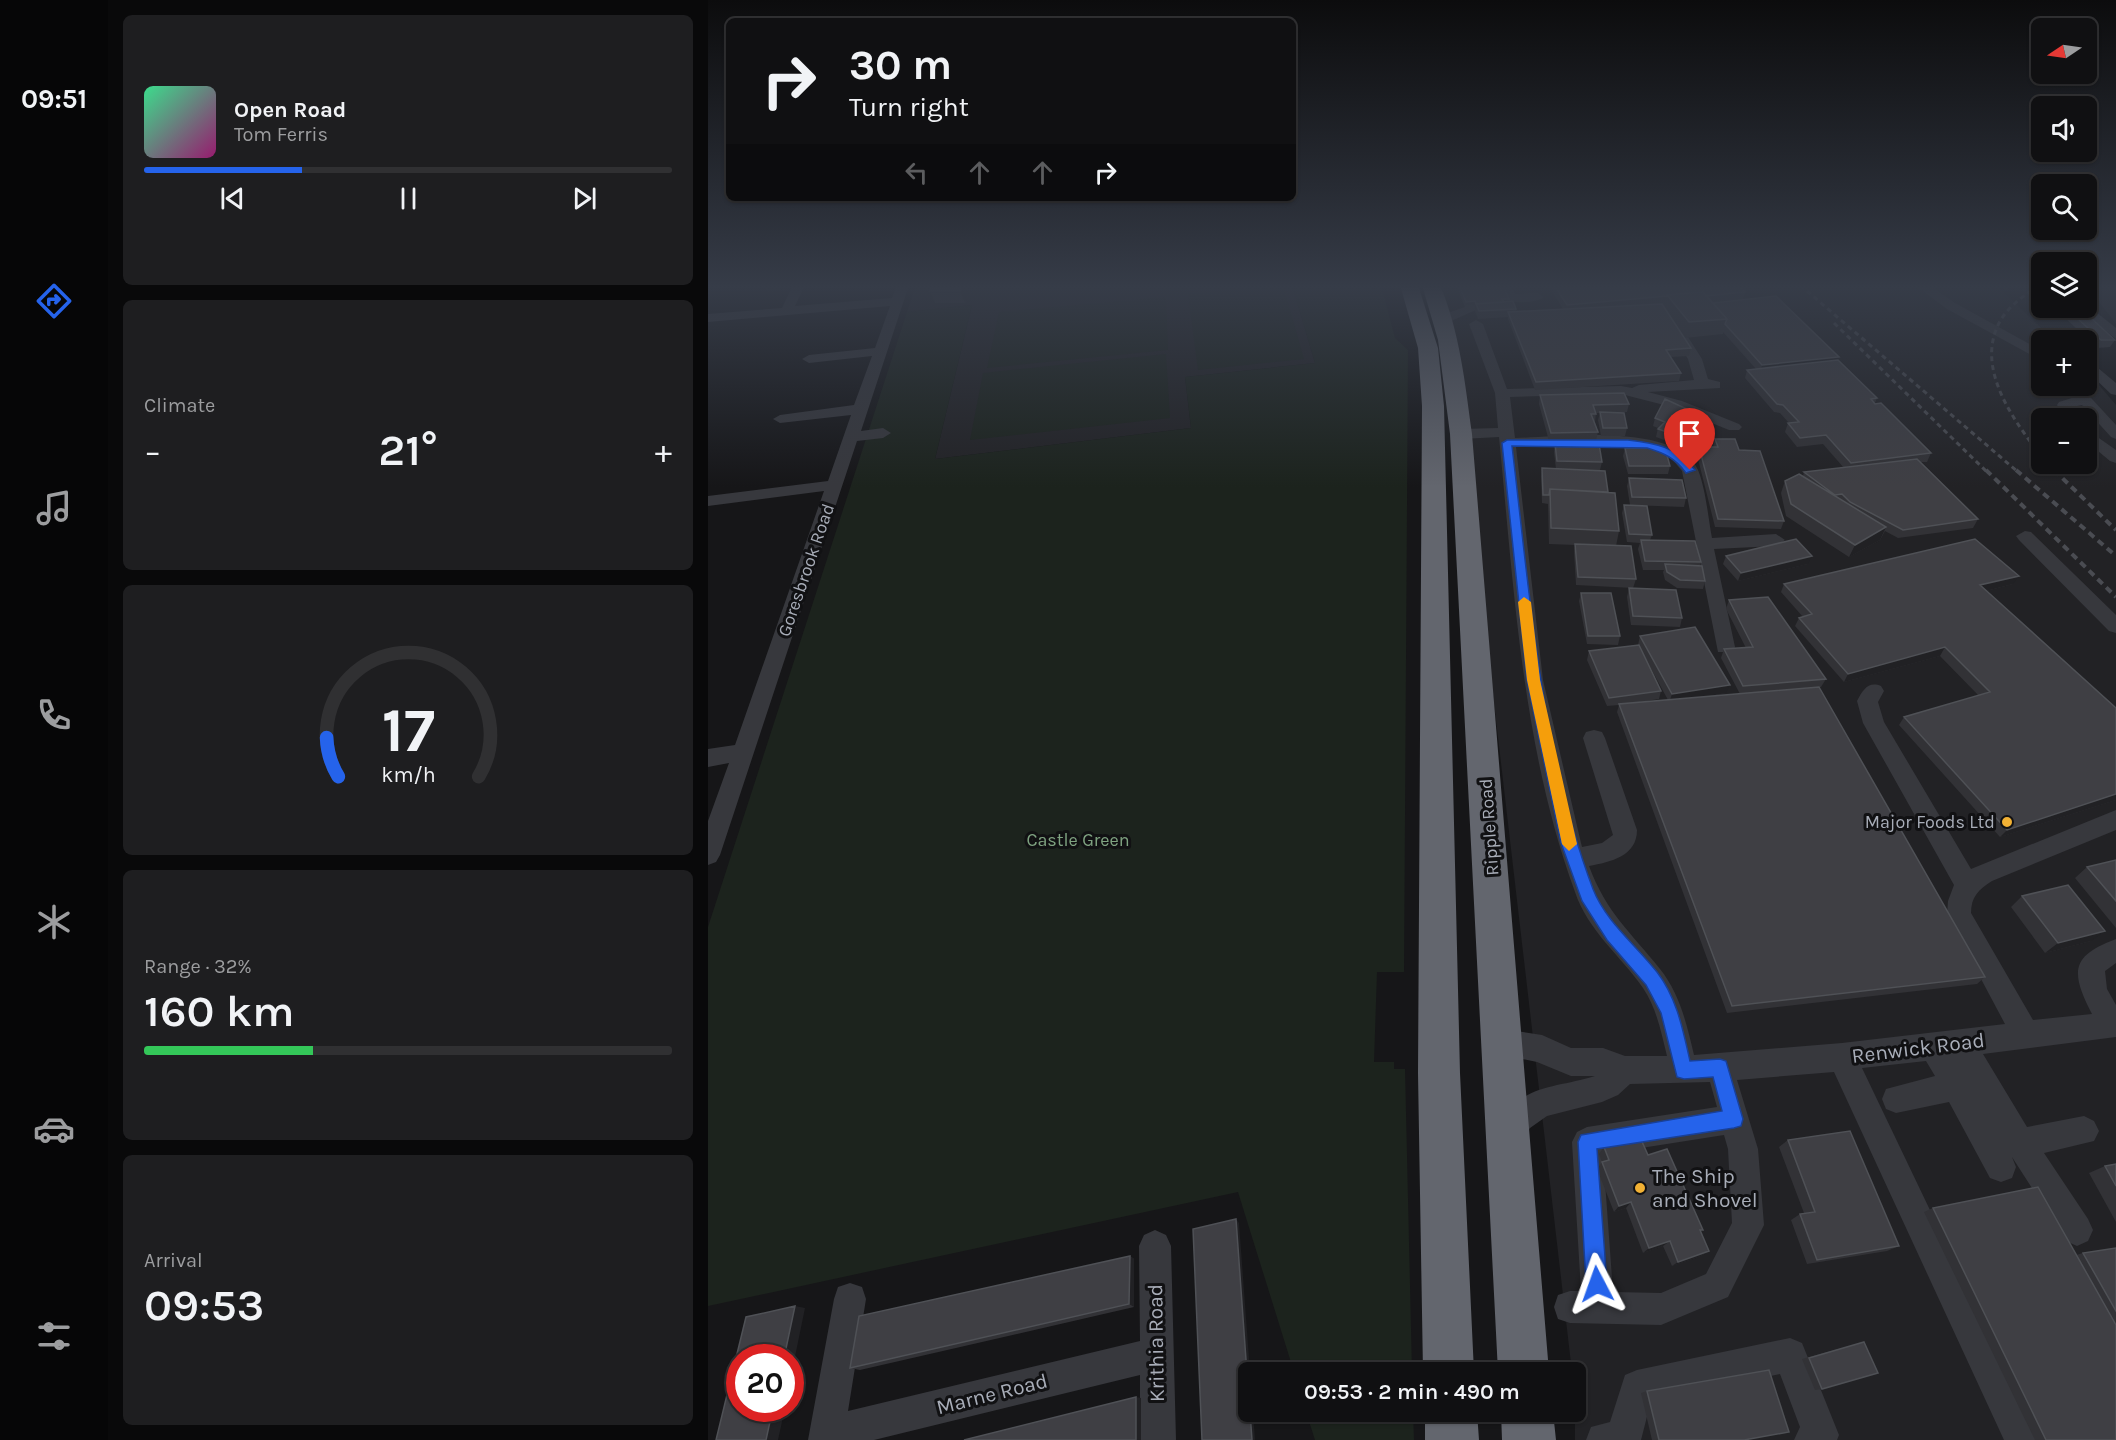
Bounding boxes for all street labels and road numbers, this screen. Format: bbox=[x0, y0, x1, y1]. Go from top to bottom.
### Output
street label: Goresbrook Road bbox=[773, 501, 839, 639]
street label: Ripple Road bbox=[1475, 778, 1503, 876]
street label: Renwick Road bbox=[1850, 1028, 1986, 1068]
street label: Krithia Road bbox=[1143, 1284, 1169, 1402]
street label: Marne Road bbox=[934, 1369, 1050, 1419]

